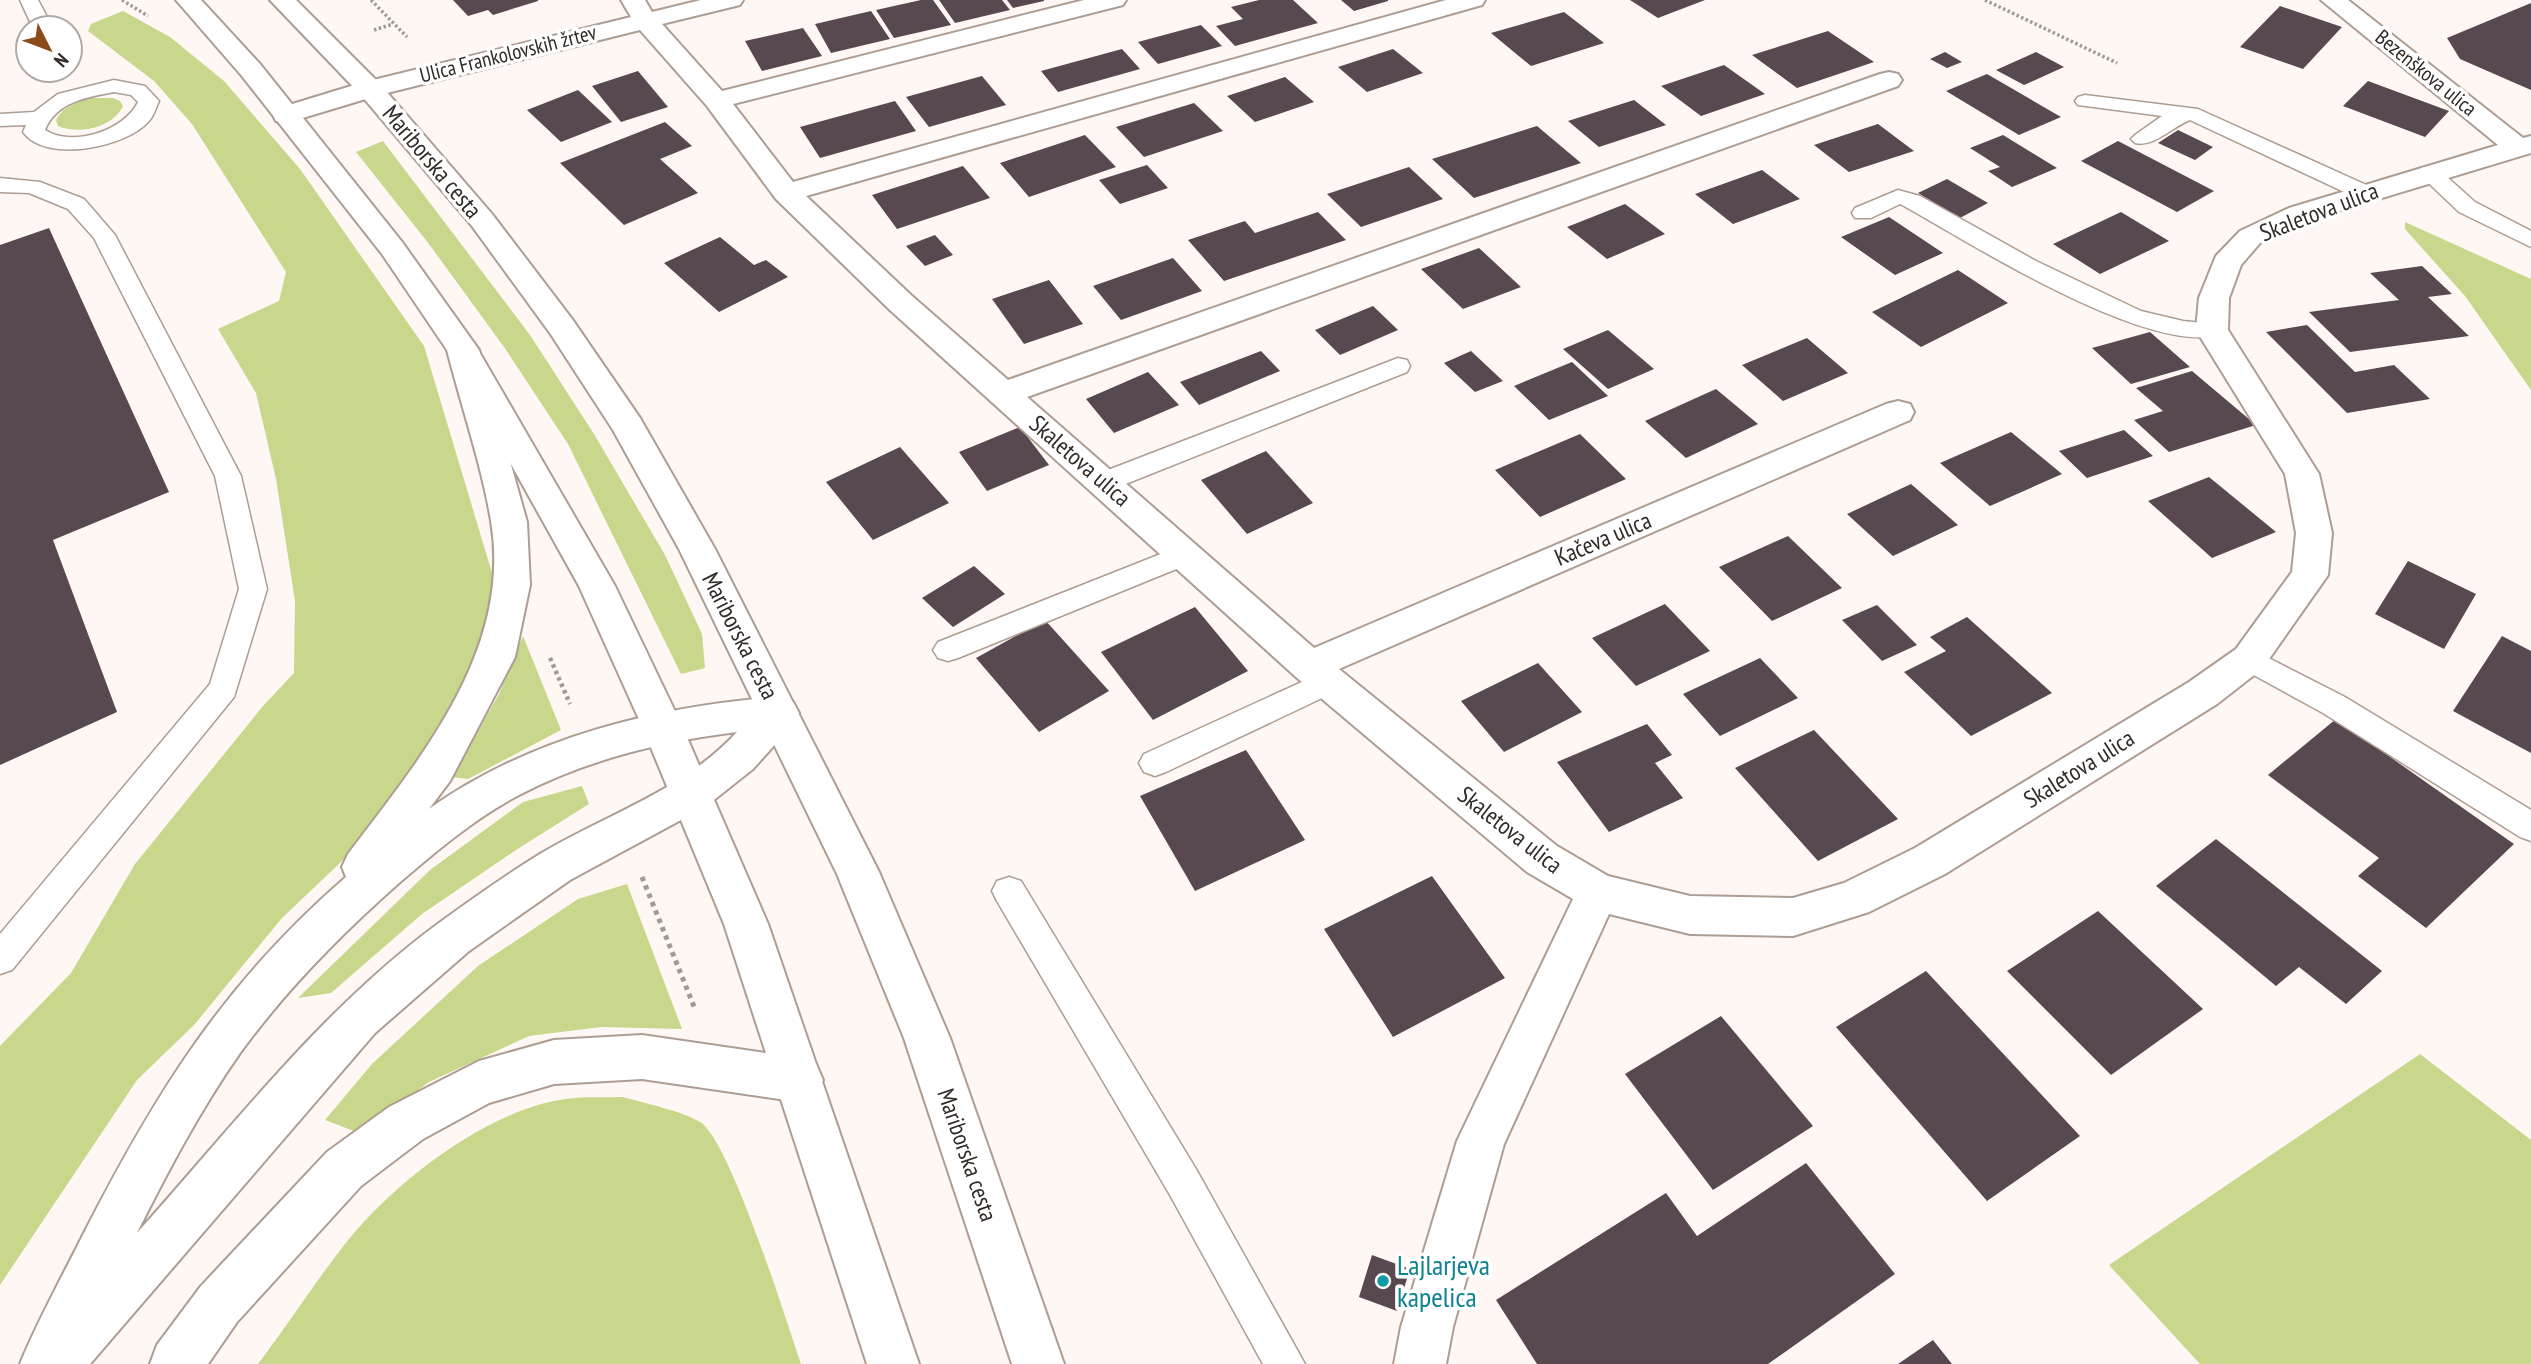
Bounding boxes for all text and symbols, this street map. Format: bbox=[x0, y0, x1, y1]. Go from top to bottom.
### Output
north arrow bbox=[14, 14, 84, 84]
street label: Ulica Frankolovskih žrtev bbox=[417, 18, 600, 89]
street label: Bezenškova ulica bbox=[2370, 23, 2483, 122]
text: N bbox=[49, 49, 74, 72]
street label: Mariborska cesta bbox=[376, 99, 489, 225]
street label: Skaletova ulica bbox=[2255, 175, 2383, 248]
street label: Skaletova ulica bbox=[1023, 408, 1138, 513]
street label: Kačeva ulica bbox=[1550, 504, 1656, 573]
street label: Mariborska cesta bbox=[695, 567, 786, 705]
street label: Skaletova ulica bbox=[2018, 722, 2140, 815]
street label: Skaletova ulica bbox=[1452, 779, 1569, 880]
street label: Mariborska cesta bbox=[930, 1084, 1005, 1225]
place label: Lajlarjeva kapelica bbox=[1397, 1246, 1490, 1315]
marker: Lajlarjeva kapelica bbox=[1375, 1273, 1391, 1289]

